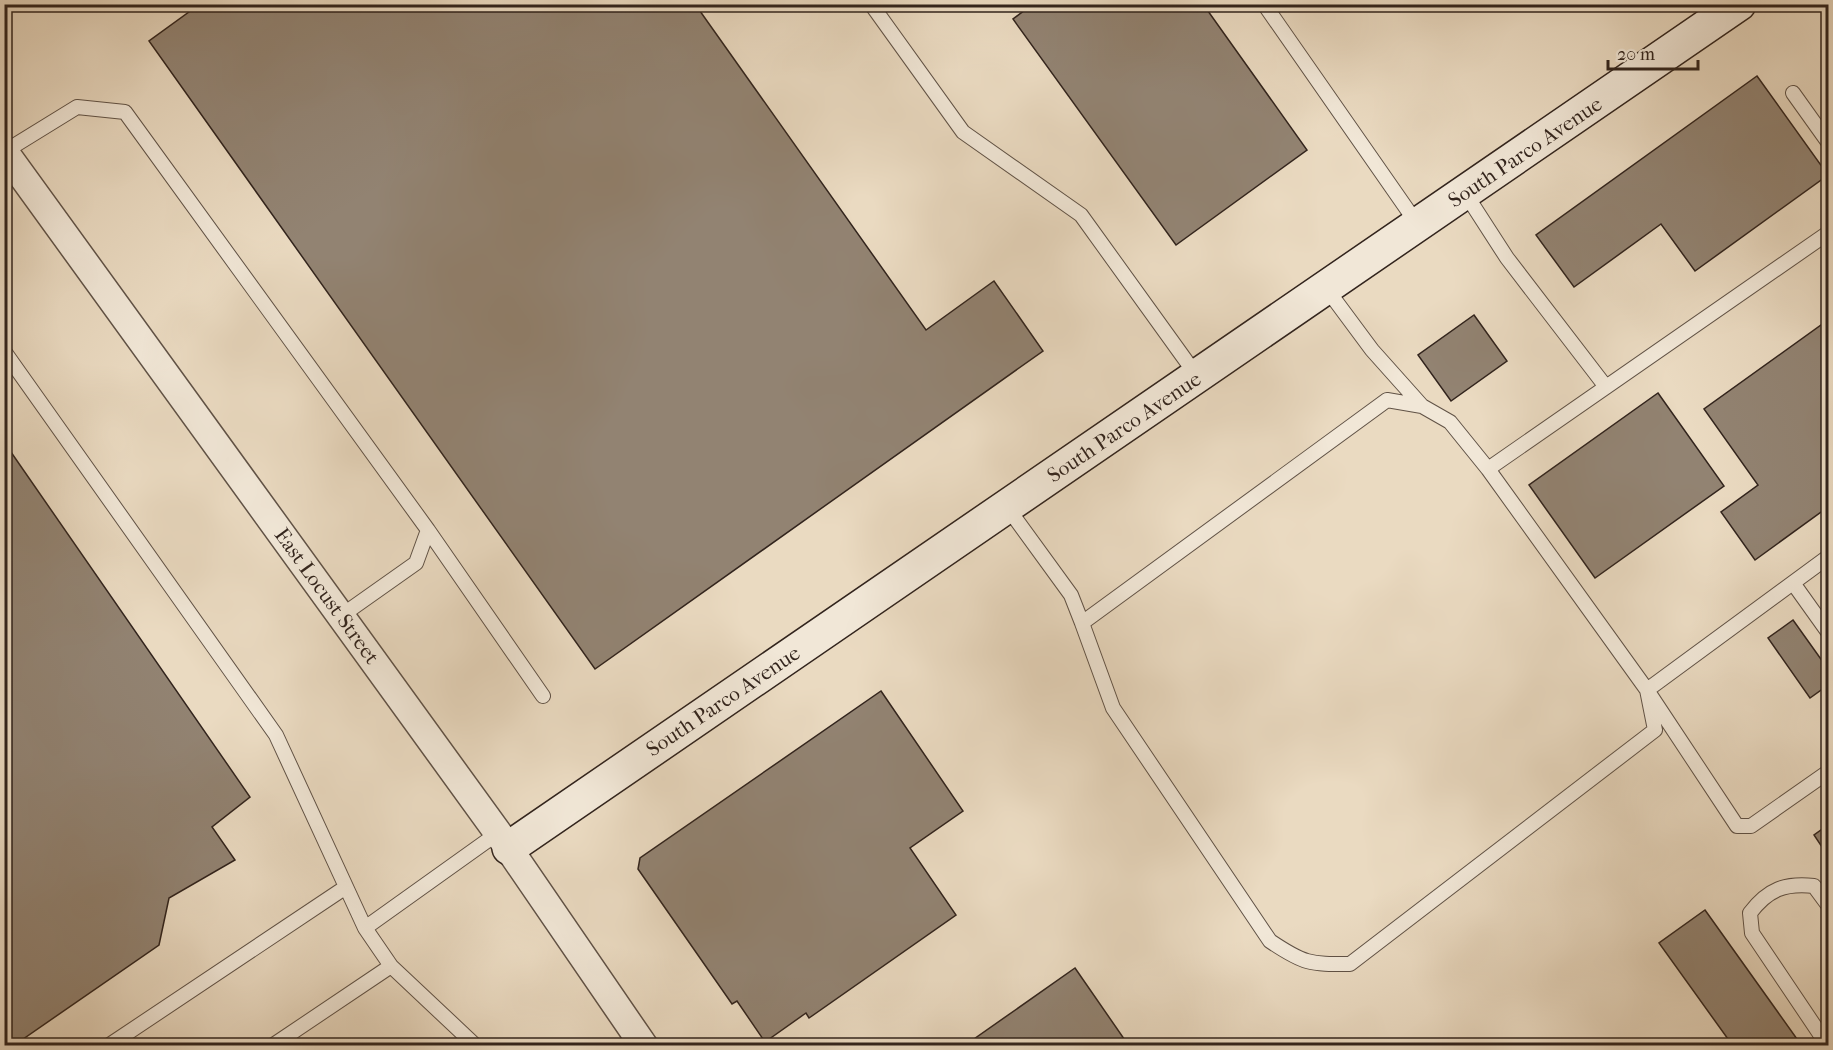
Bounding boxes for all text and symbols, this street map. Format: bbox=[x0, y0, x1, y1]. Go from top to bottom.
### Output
scale bar bbox=[1608, 33, 1698, 71]
text: 20 m bbox=[1617, 44, 1655, 65]
street label: South Parco Avenue bbox=[1444, 92, 1606, 212]
street label: South Parco Avenue bbox=[1043, 367, 1205, 487]
street label: East Locust Street bbox=[270, 523, 385, 669]
street label: South Parco Avenue bbox=[642, 641, 804, 761]

